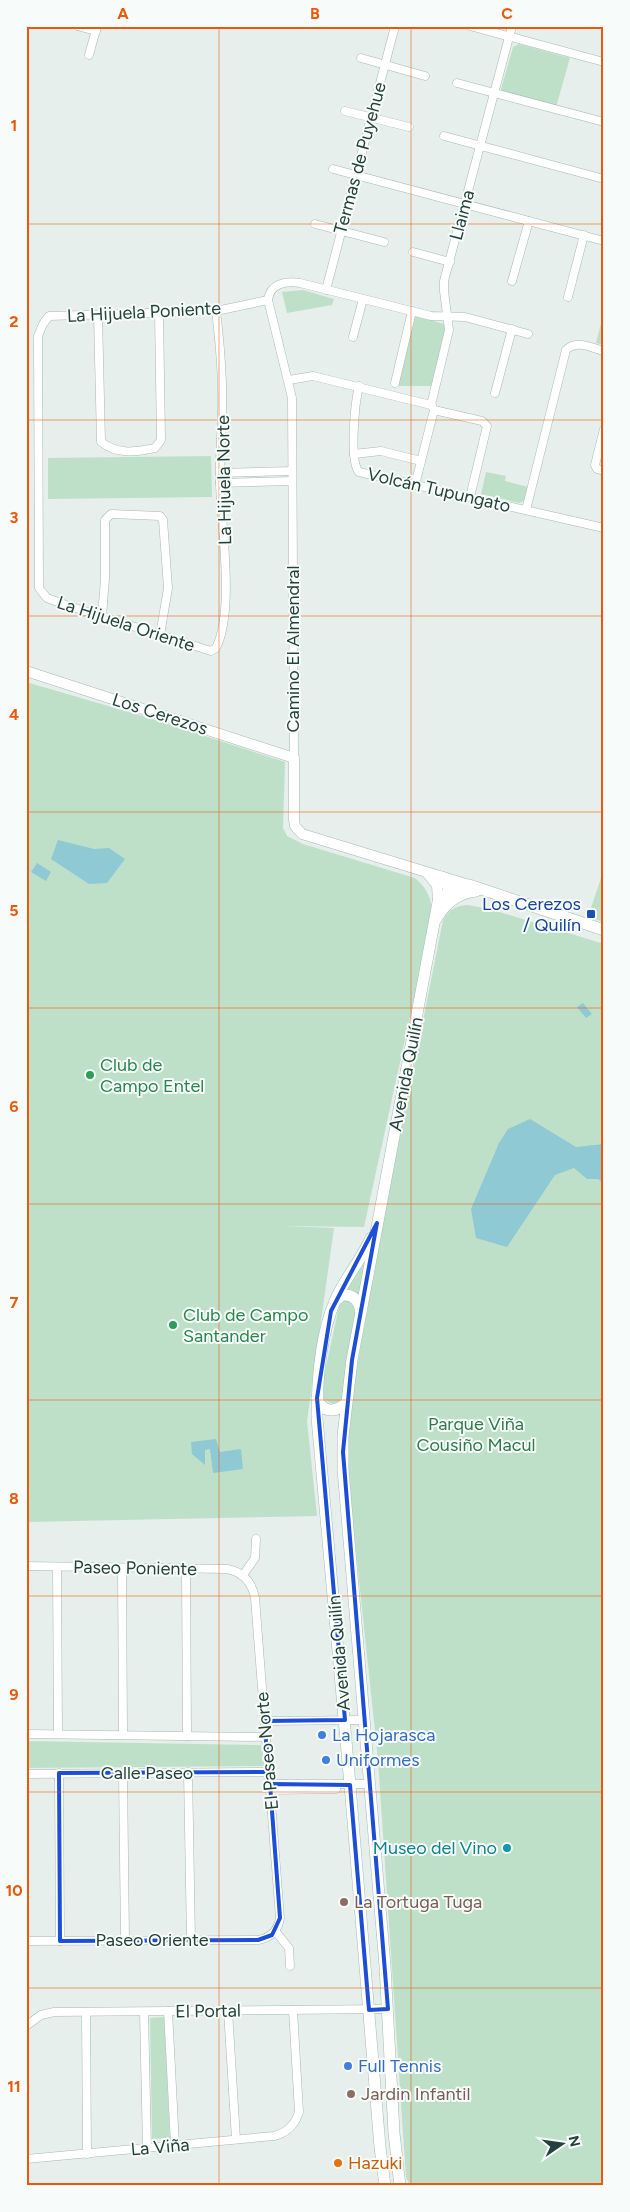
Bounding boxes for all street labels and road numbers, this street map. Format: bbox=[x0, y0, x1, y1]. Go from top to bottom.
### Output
street label: Termas de Puyehue bbox=[329, 80, 391, 236]
street label: Llaima bbox=[445, 187, 479, 243]
street label: La Hijuela Poniente bbox=[66, 297, 222, 327]
street label: La Hijuela Norte bbox=[212, 415, 236, 545]
street label: Volcán Tupungato bbox=[365, 463, 513, 517]
street label: Camino El Almendral bbox=[282, 566, 304, 732]
street label: La Hijuela Oriente bbox=[54, 591, 198, 657]
street label: Los Cerezos bbox=[110, 688, 210, 740]
street label: Avenida Quilín bbox=[384, 1015, 428, 1133]
street label: Paseo Poniente bbox=[73, 1556, 197, 1580]
street label: Avenida Quilín bbox=[323, 1594, 355, 1712]
street label: El Paseo Norte bbox=[251, 1691, 283, 1811]
street label: Calle Paseo bbox=[101, 1762, 193, 1784]
street label: Paseo Oriente bbox=[95, 1929, 209, 1951]
street label: El Portal bbox=[175, 1999, 241, 2023]
street label: La Viña bbox=[130, 2133, 190, 2161]

